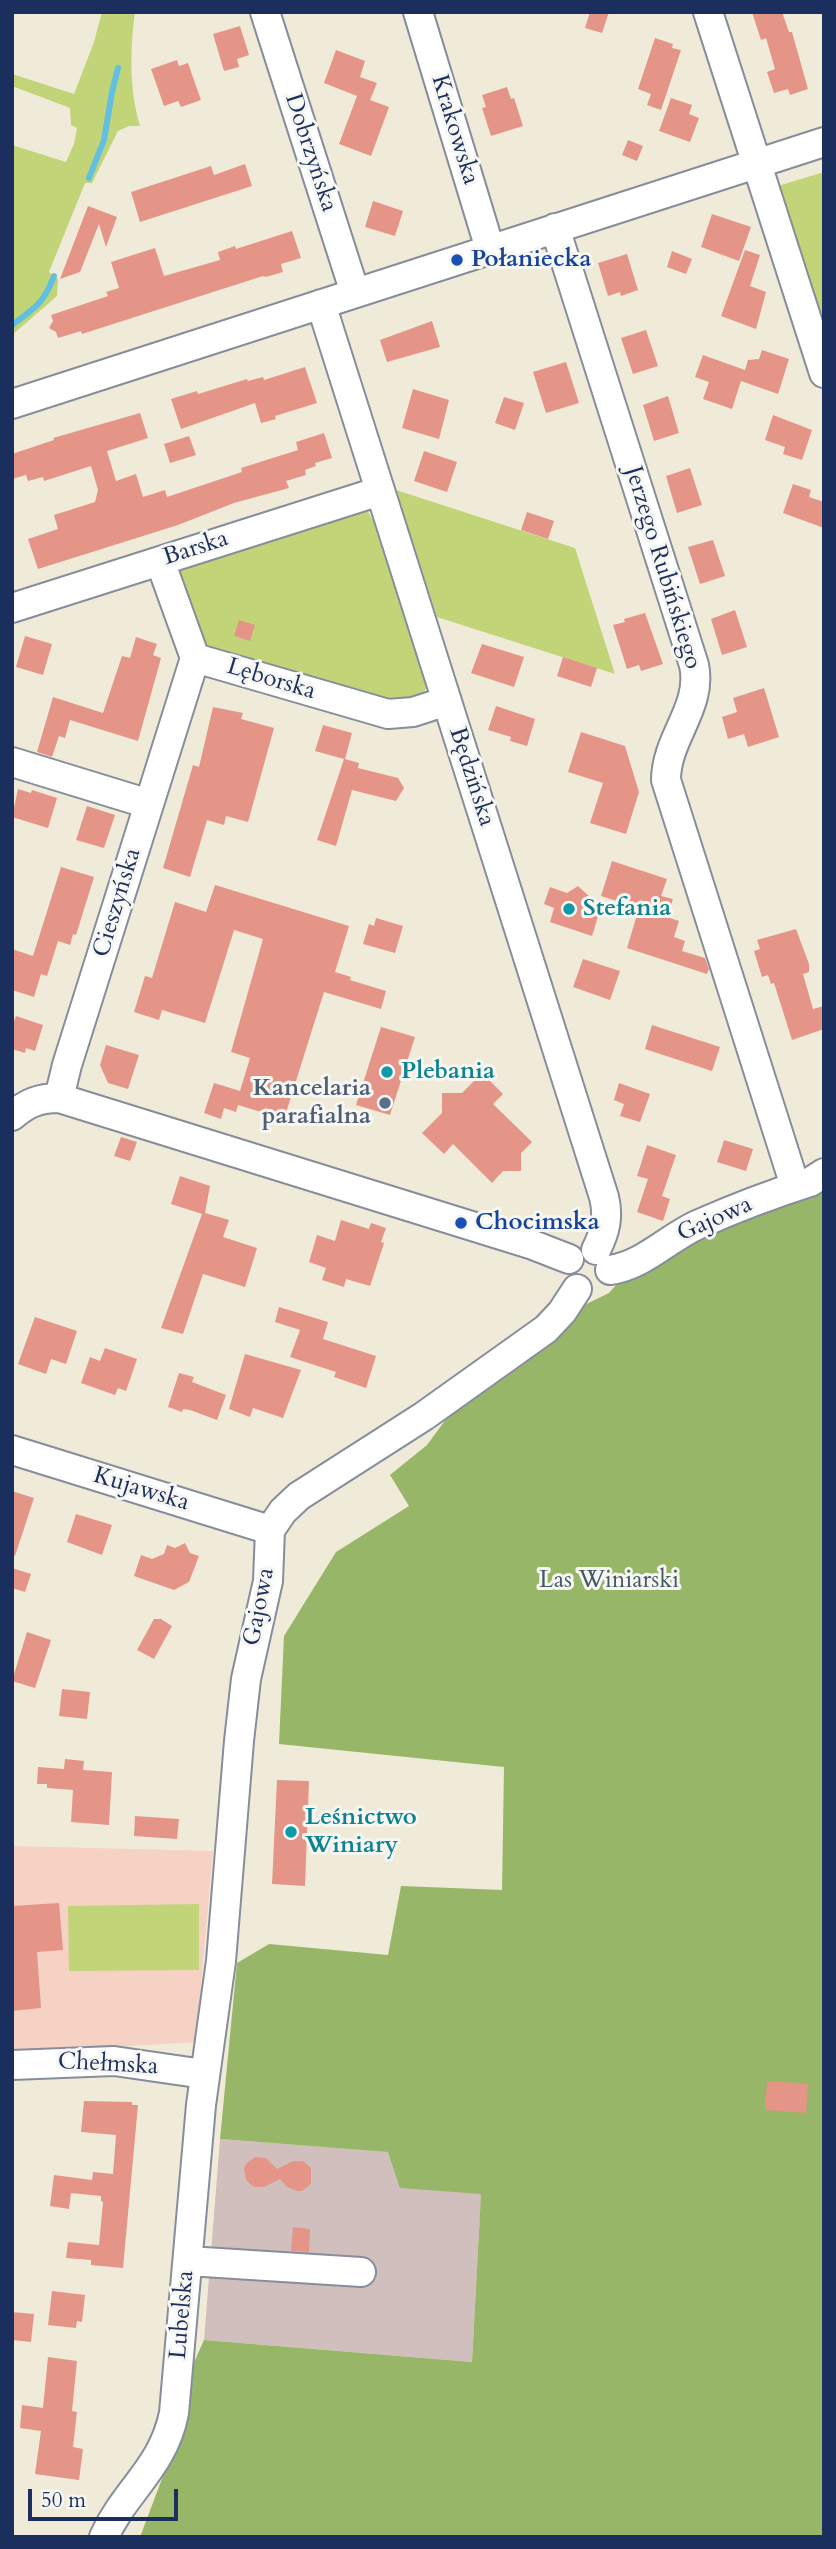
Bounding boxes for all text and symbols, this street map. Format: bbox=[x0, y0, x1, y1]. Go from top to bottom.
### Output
street label: Krakowska bbox=[424, 72, 484, 188]
street label: Dobrzyńska bbox=[277, 90, 343, 216]
place label: Połaniecka bbox=[471, 246, 591, 274]
marker: Połaniecka bbox=[449, 252, 465, 268]
street label: Jerzego Rubińskiego bbox=[617, 463, 707, 673]
street label: Barska bbox=[160, 525, 232, 573]
street label: Lęborska bbox=[223, 653, 319, 707]
street label: Będzińska bbox=[441, 724, 501, 830]
street label: Cieszyńska bbox=[88, 845, 148, 961]
place label: Stefania bbox=[583, 895, 671, 923]
marker: Stefania bbox=[561, 901, 577, 917]
place label: Plebania bbox=[401, 1058, 495, 1086]
marker: Plebania bbox=[379, 1064, 395, 1080]
place label: Kancelaria parafialna bbox=[253, 1075, 371, 1131]
marker: Kancelaria parafialna bbox=[377, 1095, 393, 1111]
street label: Gajowa bbox=[673, 1191, 757, 1249]
place label: Chocimska bbox=[475, 1209, 600, 1237]
marker: Chocimska bbox=[453, 1215, 469, 1231]
street label: Kujawska bbox=[90, 1462, 192, 1518]
street label: Gajowa bbox=[238, 1566, 282, 1648]
park label: Las Winiarski bbox=[539, 1567, 679, 1595]
place label: Leśnictwo Winiary bbox=[305, 1804, 417, 1860]
marker: Leśnictwo Winiary bbox=[283, 1824, 299, 1840]
street label: Chełmska bbox=[57, 2048, 159, 2082]
street label: Lubelska bbox=[165, 2270, 201, 2360]
scale bar bbox=[32, 2476, 182, 2520]
text: 50 m bbox=[41, 2486, 86, 2515]

